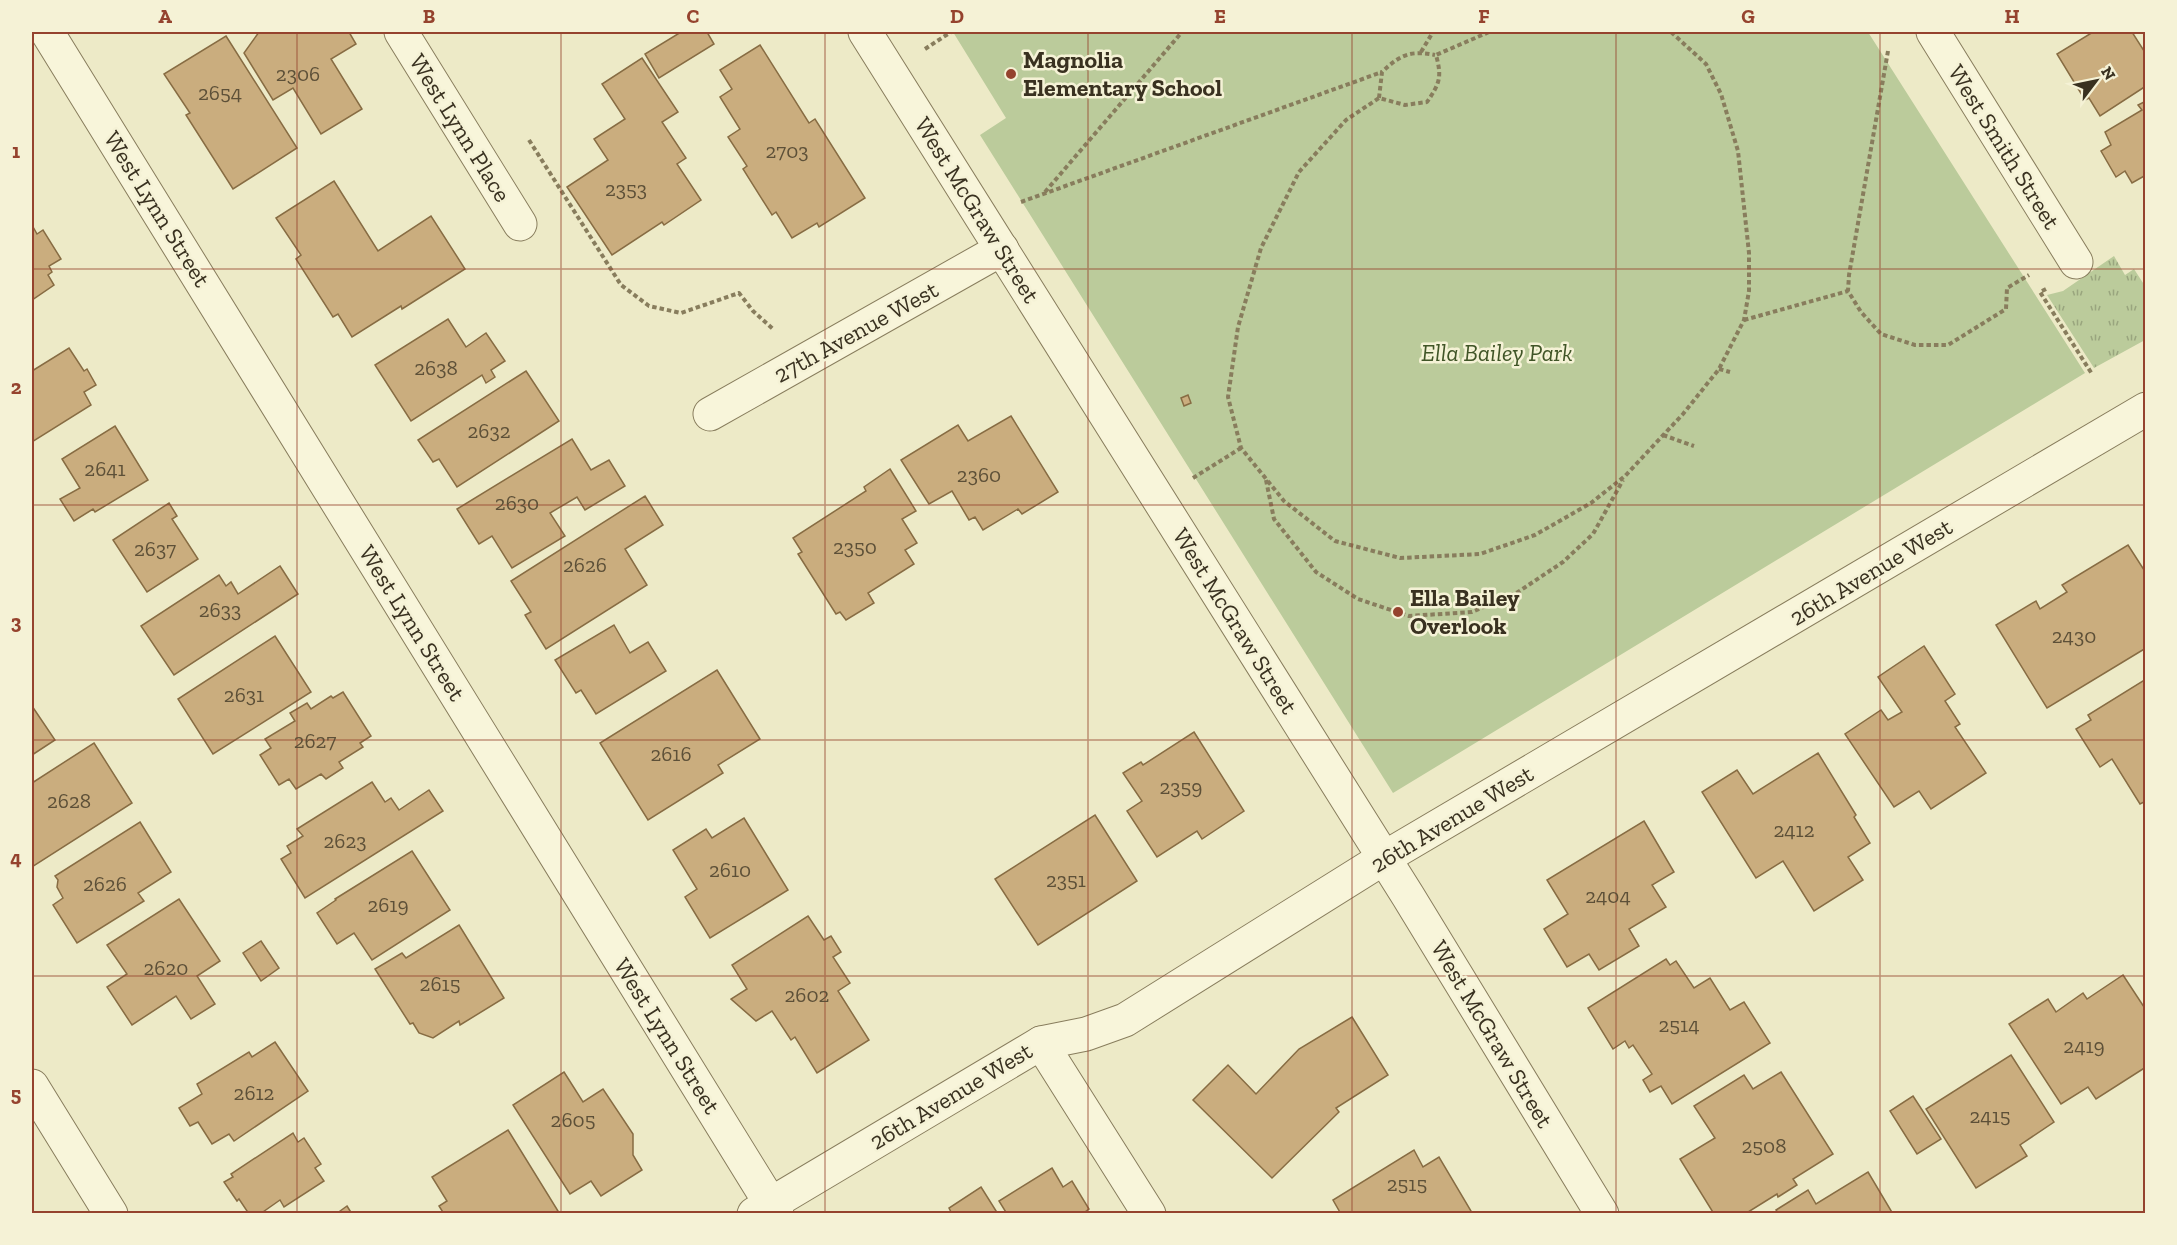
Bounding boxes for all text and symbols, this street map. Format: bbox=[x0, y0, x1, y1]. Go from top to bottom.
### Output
text: A bbox=[158, 4, 172, 28]
text: B bbox=[423, 4, 435, 28]
text: C bbox=[687, 4, 700, 28]
text: D bbox=[950, 4, 964, 28]
text: E bbox=[1214, 4, 1226, 28]
text: F bbox=[1478, 4, 1490, 28]
text: G bbox=[1741, 4, 1755, 28]
text: H bbox=[2004, 4, 2020, 28]
place label: Magnolia Elementary School bbox=[1023, 45, 1222, 102]
street label: West Lynn Place bbox=[403, 48, 517, 207]
north arrow bbox=[2066, 51, 2126, 111]
street label: West Smith Street bbox=[1942, 59, 2067, 234]
house number: 2306 bbox=[276, 61, 320, 86]
text: N bbox=[2097, 63, 2120, 84]
marker: Magnolia Elementary School bbox=[1004, 67, 1018, 81]
house number: 2654 bbox=[198, 80, 242, 105]
street label: West McGraw Street bbox=[909, 112, 1046, 308]
street label: West Lynn Street bbox=[98, 126, 217, 292]
house number: 2703 bbox=[765, 138, 809, 163]
text: 1 bbox=[12, 139, 20, 163]
house number: 2353 bbox=[605, 176, 647, 201]
street label: 27th Avenue West bbox=[769, 274, 943, 389]
park label: Ella Bailey Park bbox=[1421, 338, 1573, 367]
house number: 2638 bbox=[414, 355, 458, 380]
text: 2 bbox=[11, 375, 22, 399]
house number: 2632 bbox=[467, 418, 511, 443]
house number: 2641 bbox=[84, 456, 126, 481]
house number: 2360 bbox=[957, 462, 1001, 487]
house number: 2630 bbox=[495, 490, 539, 515]
street label: 26th Avenue West bbox=[1784, 512, 1957, 632]
street label: West McGraw Street bbox=[1167, 523, 1304, 719]
house number: 2350 bbox=[833, 534, 877, 559]
house number: 2637 bbox=[134, 536, 176, 561]
street label: West Lynn Street bbox=[353, 540, 472, 706]
house number: 2626 bbox=[563, 552, 607, 577]
place label: Ella Bailey Overlook bbox=[1410, 583, 1520, 640]
house number: 2633 bbox=[199, 597, 241, 622]
marker: Ella Bailey Overlook bbox=[1391, 605, 1405, 619]
text: 3 bbox=[11, 610, 22, 634]
house number: 2430 bbox=[2052, 623, 2096, 648]
house number: 2631 bbox=[224, 682, 264, 707]
house number: 2627 bbox=[294, 728, 336, 753]
house number: 2616 bbox=[650, 741, 692, 766]
street label: 26th Avenue West bbox=[1365, 759, 1538, 879]
house number: 2359 bbox=[1160, 774, 1203, 799]
house number: 2628 bbox=[47, 788, 91, 813]
house number: 2412 bbox=[1773, 817, 1815, 842]
house number: 2623 bbox=[323, 828, 367, 853]
text: 4 bbox=[10, 846, 22, 870]
house number: 2610 bbox=[709, 857, 751, 882]
house number: 2351 bbox=[1046, 867, 1086, 892]
house number: 2626 bbox=[83, 871, 127, 896]
house number: 2404 bbox=[1585, 883, 1631, 908]
house number: 2619 bbox=[367, 892, 409, 917]
street label: West McGraw Street bbox=[1425, 935, 1560, 1133]
street label: West Lynn Street bbox=[608, 953, 727, 1119]
house number: 2620 bbox=[144, 955, 188, 980]
house number: 2615 bbox=[420, 971, 460, 996]
house number: 2602 bbox=[785, 982, 829, 1007]
house number: 2514 bbox=[1659, 1012, 1699, 1037]
house number: 2419 bbox=[2063, 1033, 2105, 1058]
street label: 26th Avenue West bbox=[864, 1036, 1037, 1156]
house number: 2612 bbox=[234, 1080, 274, 1105]
text: 5 bbox=[11, 1082, 21, 1106]
house number: 2415 bbox=[1970, 1103, 2010, 1128]
house number: 2605 bbox=[551, 1107, 595, 1132]
house number: 2508 bbox=[1742, 1133, 1786, 1158]
house number: 2515 bbox=[1387, 1171, 1427, 1196]

